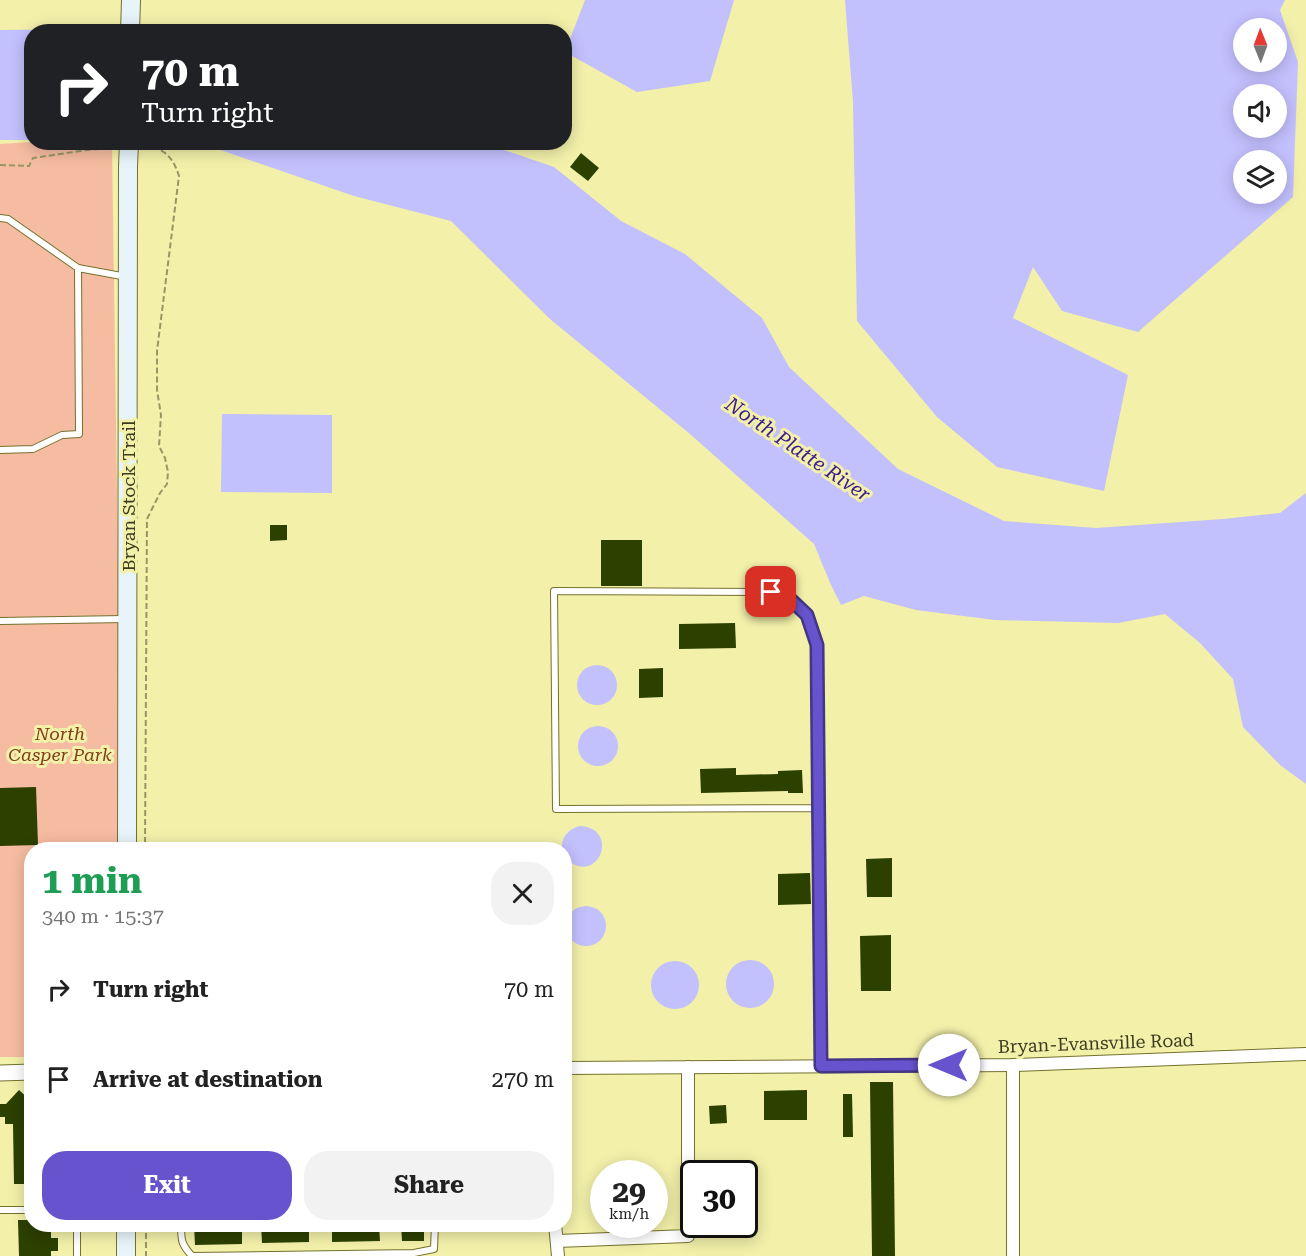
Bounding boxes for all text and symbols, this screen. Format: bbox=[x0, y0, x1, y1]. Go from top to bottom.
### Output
north arrow bbox=[1233, 18, 1287, 72]
map controls bbox=[1233, 18, 1287, 204]
text: 70 m bbox=[141, 47, 239, 96]
icon: right bbox=[42, 48, 120, 126]
button: sound bbox=[1233, 84, 1287, 138]
text: Turn right bbox=[141, 97, 274, 129]
button: layers bbox=[1233, 150, 1287, 204]
water label: North Platte River bbox=[720, 391, 875, 507]
street label: Bryan Stock Trail bbox=[118, 420, 139, 571]
pin bbox=[745, 566, 796, 617]
icon: arrive bbox=[754, 575, 787, 608]
park label: North Casper Park bbox=[8, 723, 112, 765]
text: 1 min bbox=[42, 860, 142, 902]
button: close bbox=[491, 862, 554, 925]
text: 340 m · 15:37 bbox=[42, 904, 164, 928]
icon: right bbox=[42, 973, 75, 1006]
text: Turn right bbox=[93, 977, 208, 1002]
text: 70 m bbox=[504, 977, 554, 1002]
street label: Bryan-Evansville Road bbox=[997, 1029, 1195, 1057]
position arrow bbox=[917, 1033, 981, 1097]
icon: arrive bbox=[42, 1063, 75, 1096]
text: Arrive at destination bbox=[93, 1067, 322, 1092]
text: 270 m bbox=[491, 1067, 554, 1092]
button: Exit bbox=[42, 1151, 292, 1220]
button: Share bbox=[304, 1151, 554, 1220]
speed limit sign: 30 bbox=[680, 1160, 758, 1238]
text: 29 bbox=[612, 1174, 646, 1209]
text: km/h bbox=[609, 1205, 649, 1223]

